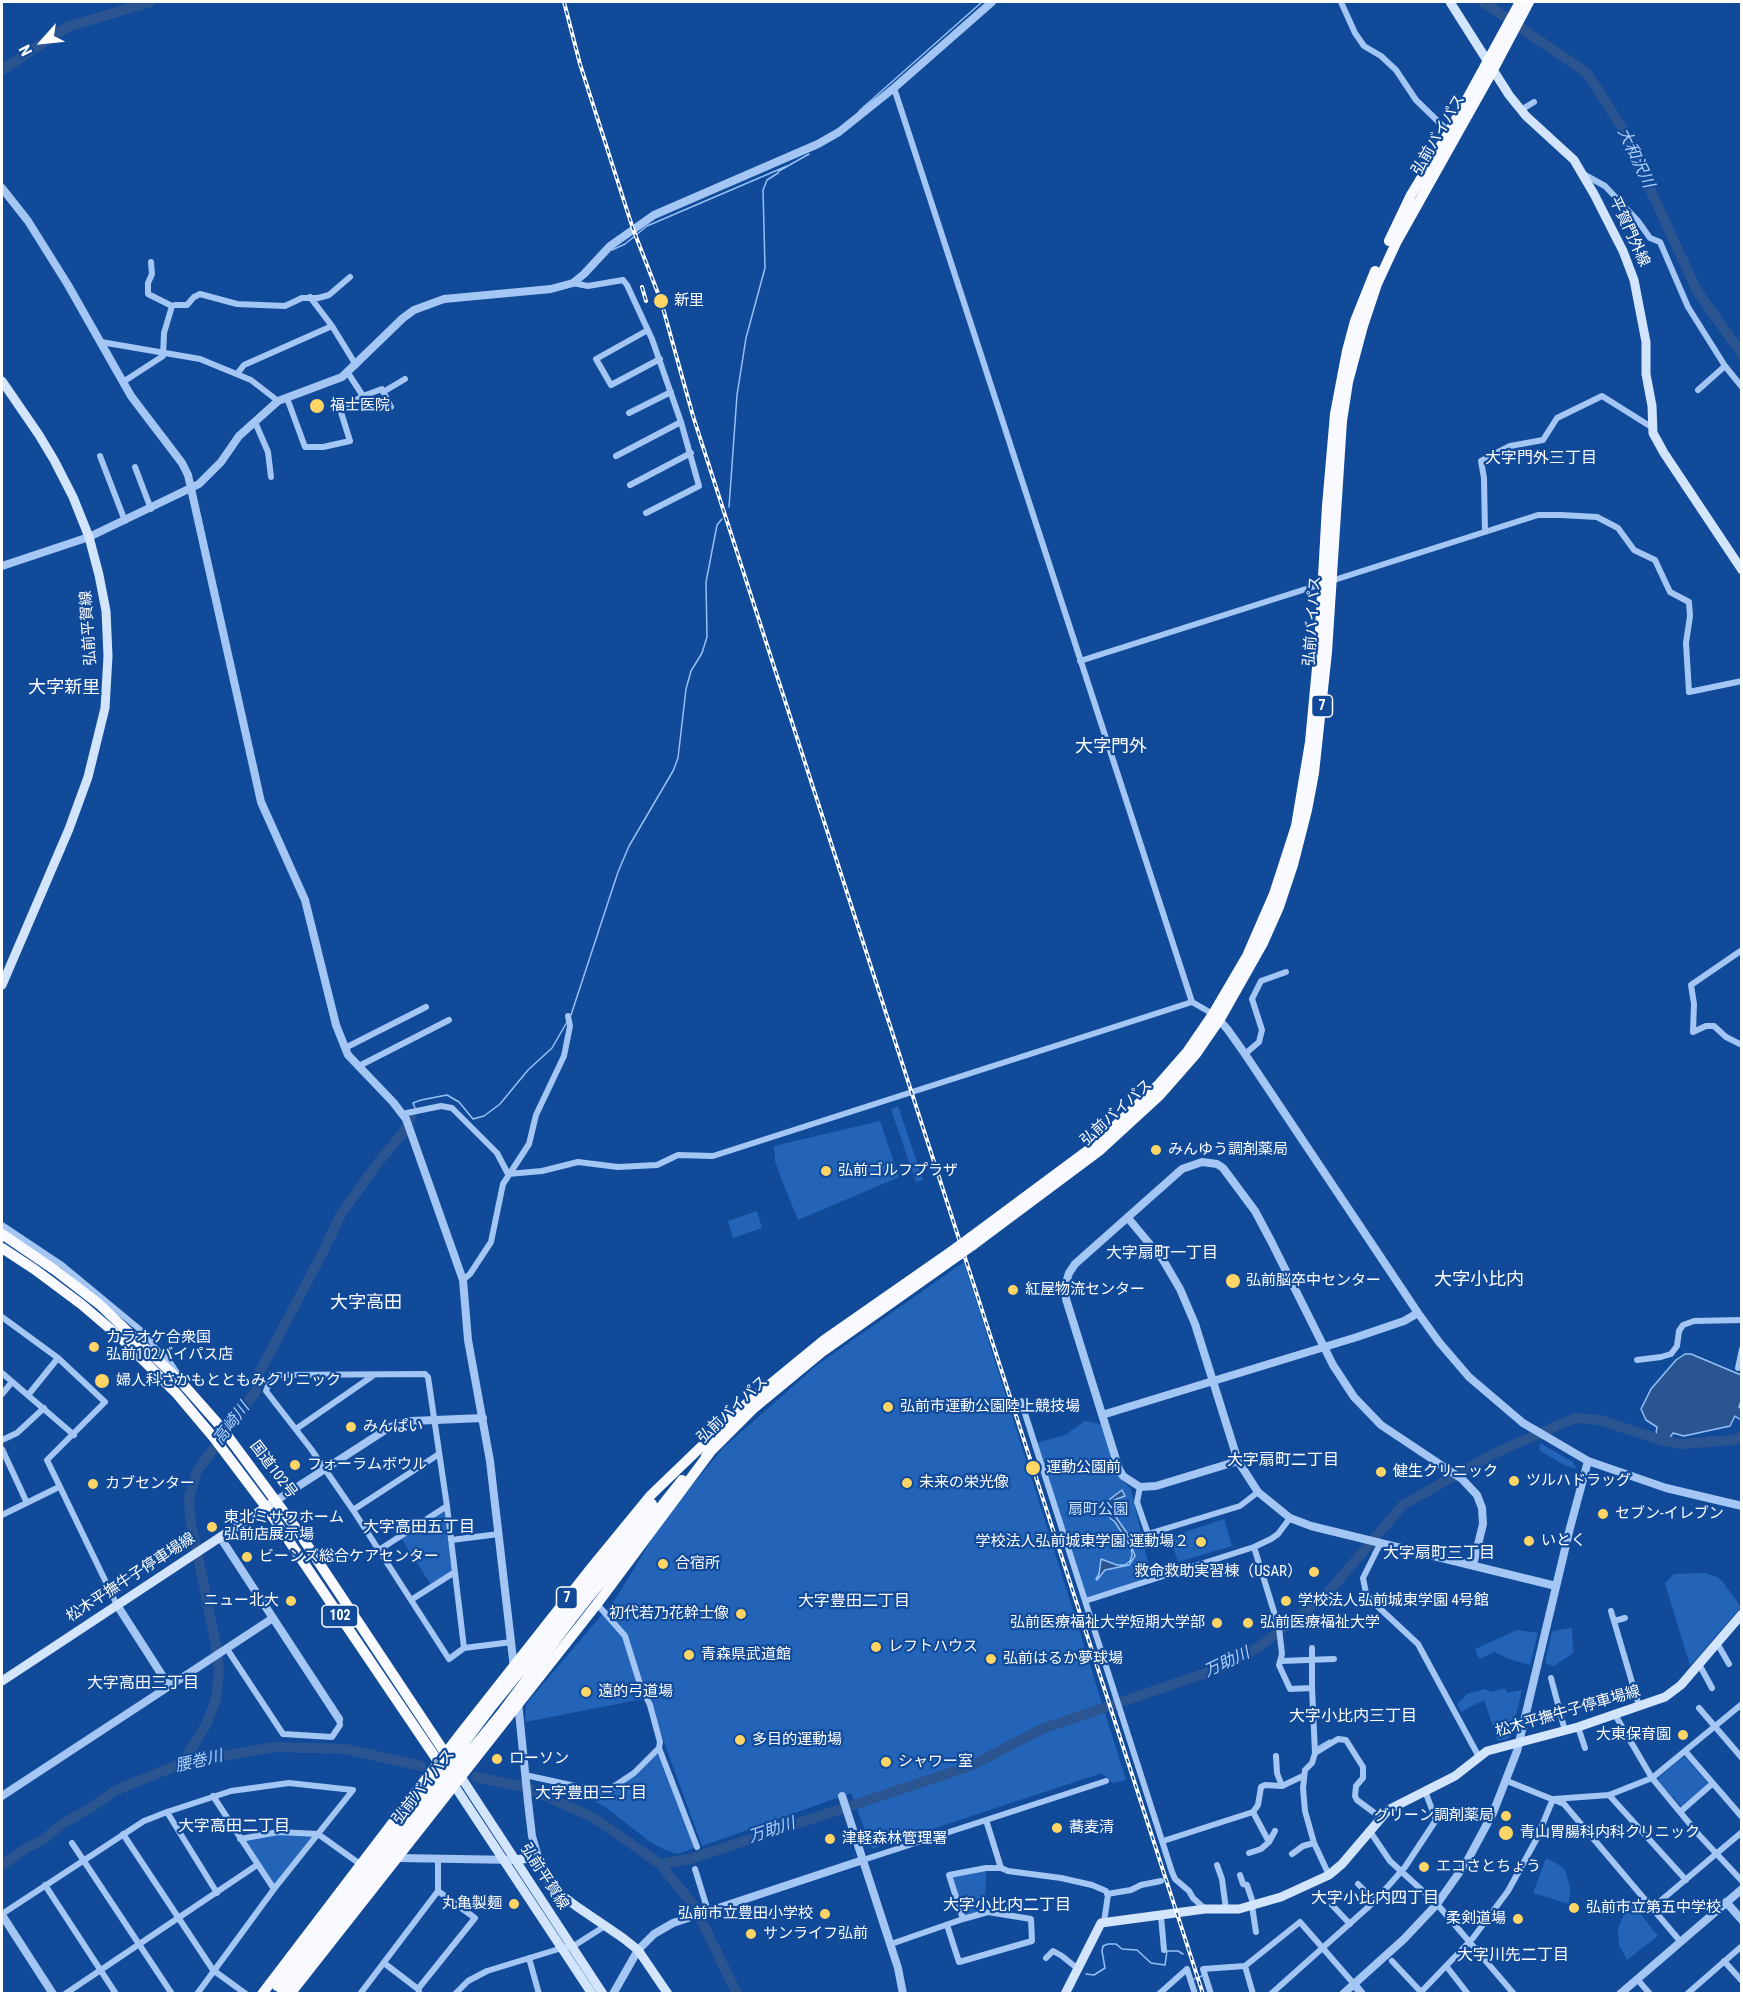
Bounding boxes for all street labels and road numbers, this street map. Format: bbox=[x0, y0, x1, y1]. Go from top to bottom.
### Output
street label: 弘前バイパス bbox=[1409, 92, 1469, 178]
street label: 平賀門外線 bbox=[1605, 194, 1653, 270]
street label: 弘前バイパス bbox=[1301, 575, 1325, 667]
street label: 弘前平賀線 bbox=[77, 590, 101, 666]
road number: 7 bbox=[1312, 695, 1332, 717]
street label: 弘前バイパス bbox=[1078, 1076, 1156, 1150]
street label: 弘前バイパス bbox=[694, 1373, 772, 1447]
street label: 国道102号 bbox=[246, 1438, 300, 1502]
street label: 松木平撫牛子停車場線 bbox=[63, 1530, 199, 1626]
road number: 7 bbox=[556, 1587, 578, 1609]
road number: 102 bbox=[322, 1605, 358, 1627]
street label: 松木平撫牛子停車場線 bbox=[1493, 1683, 1643, 1741]
street label: 弘前バイパス bbox=[389, 1746, 459, 1828]
street label: 弘前平賀線 bbox=[516, 1841, 572, 1913]

